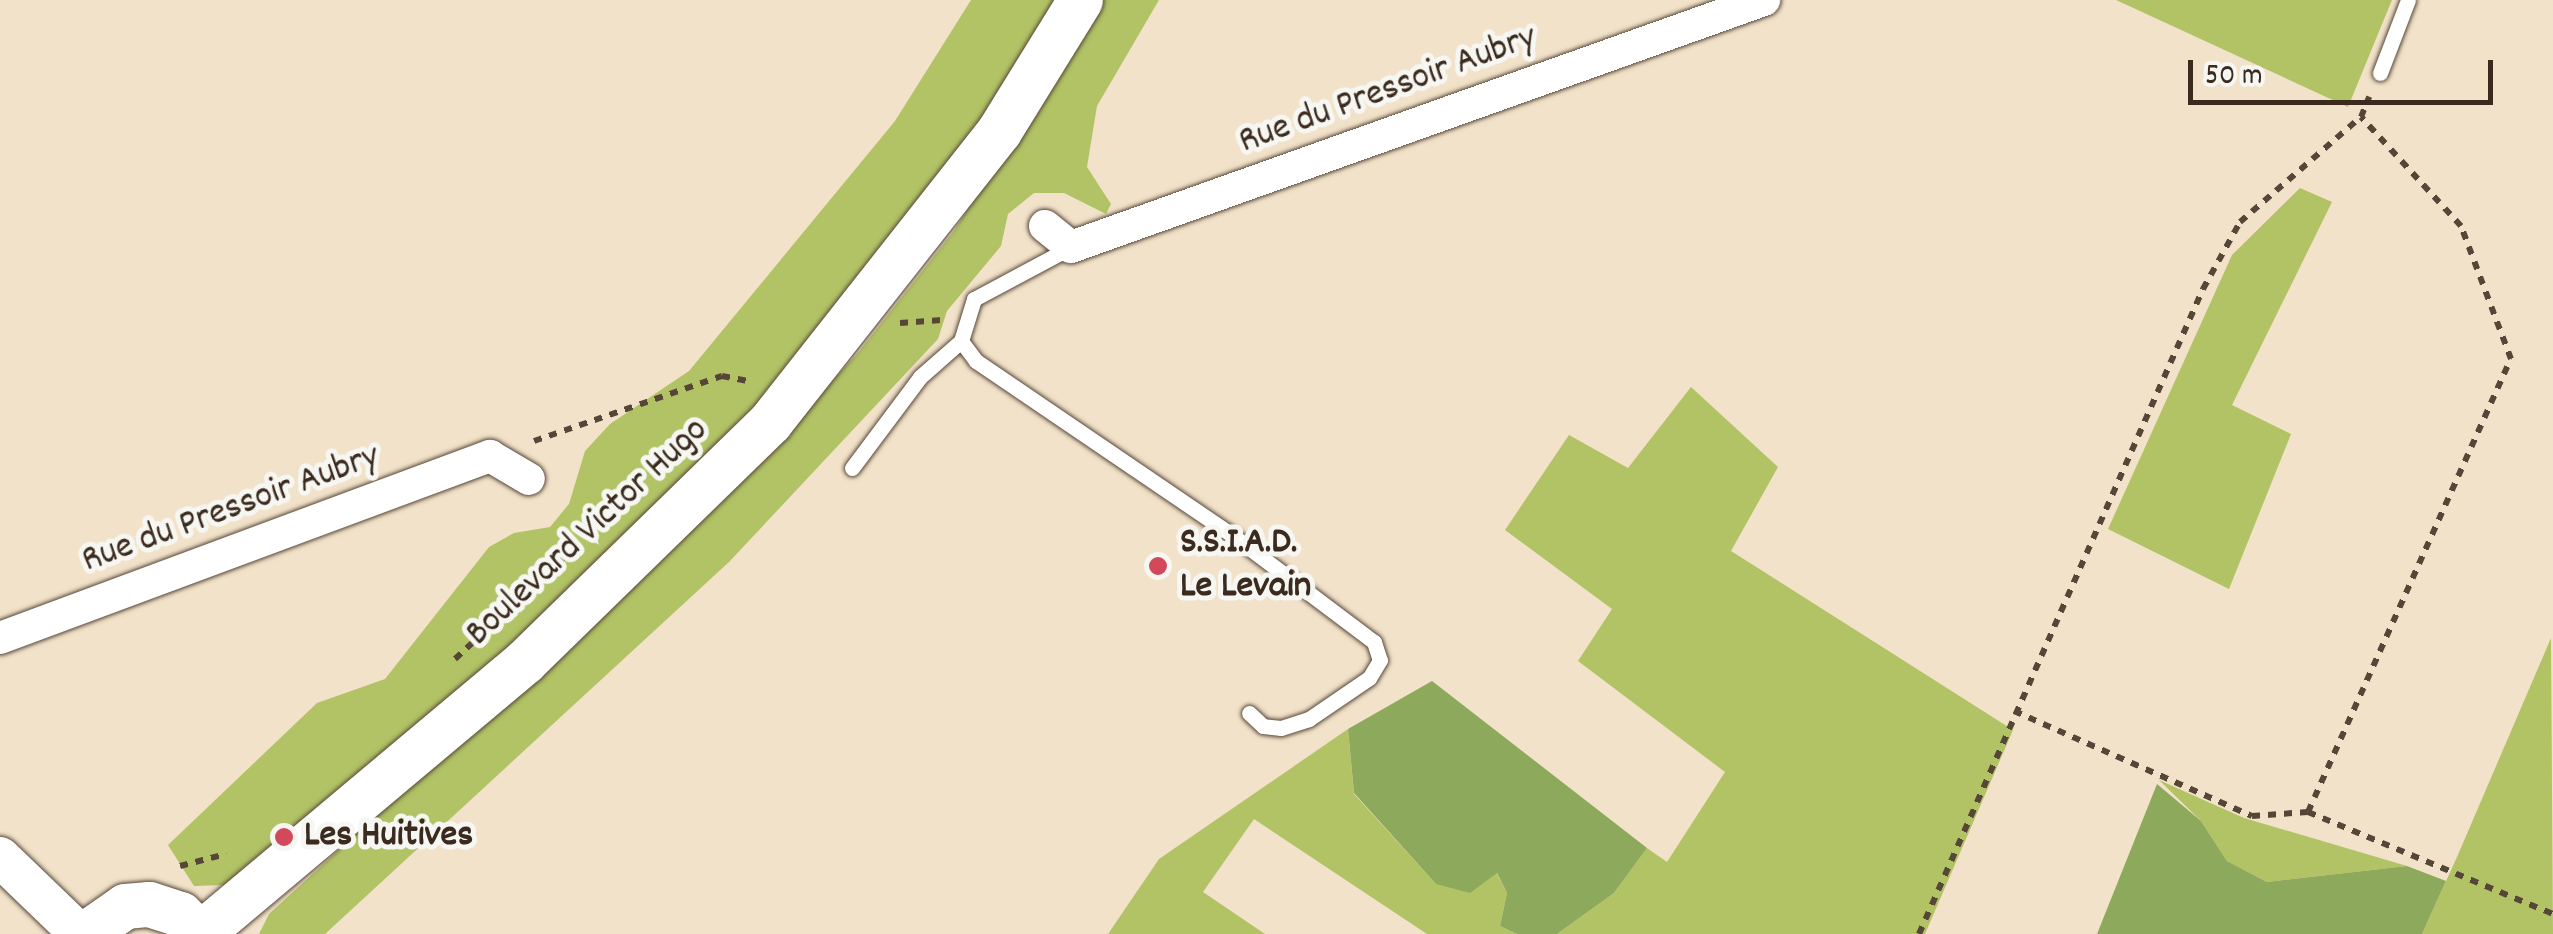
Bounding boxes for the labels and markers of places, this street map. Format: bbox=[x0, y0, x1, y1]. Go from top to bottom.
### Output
place label: S.S.I.A.D. Le Levain bbox=[1180, 521, 1311, 610]
marker: S.S.I.A.D. Le Levain bbox=[1145, 553, 1171, 579]
place label: Les Huitives bbox=[304, 814, 473, 860]
marker: Les Huitives bbox=[273, 826, 295, 848]

